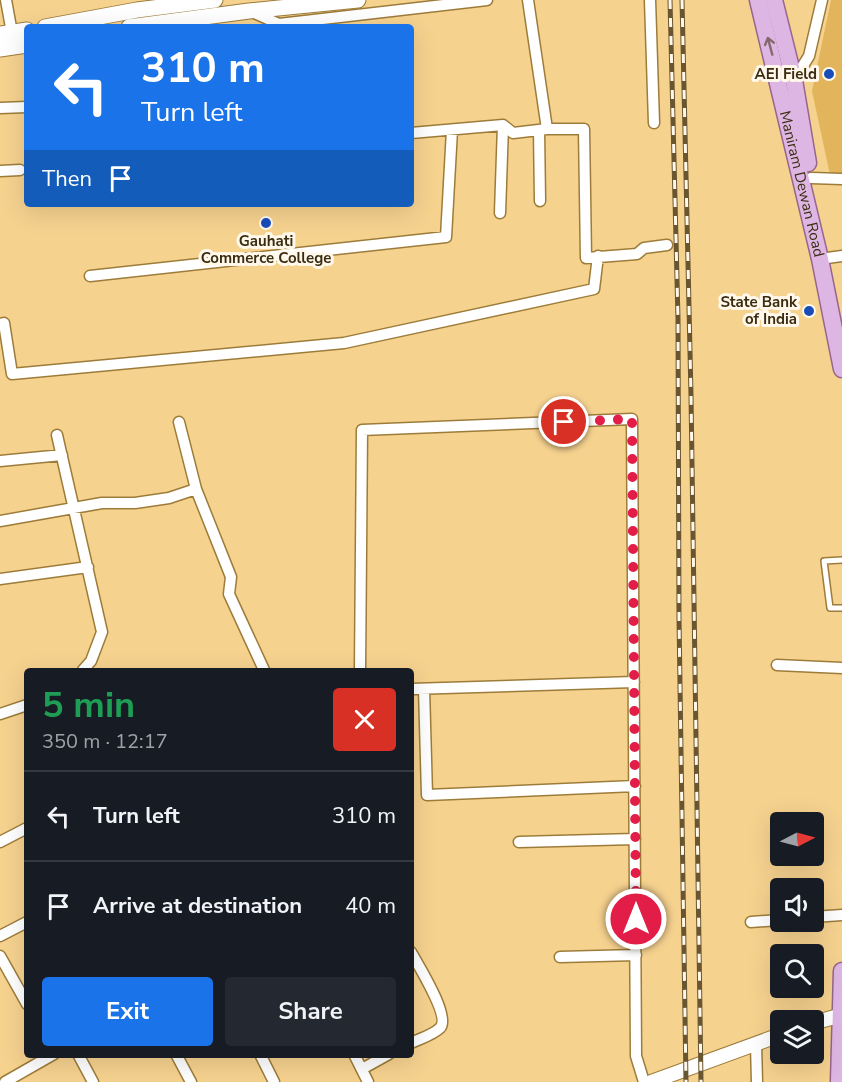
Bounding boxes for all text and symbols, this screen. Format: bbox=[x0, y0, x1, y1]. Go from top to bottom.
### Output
one-way arrow bbox=[763, 37, 775, 56]
text: 310 m bbox=[141, 40, 265, 97]
icon: left bbox=[42, 48, 120, 126]
place label: AEI Field bbox=[755, 64, 817, 84]
marker: AEI Field bbox=[822, 67, 836, 81]
text: Turn left bbox=[141, 94, 242, 131]
street label: Maniram Dewan Road bbox=[775, 109, 829, 259]
icon: arrive bbox=[104, 162, 137, 195]
text: Then bbox=[42, 164, 92, 194]
marker: Gauhati Commerce College bbox=[259, 216, 273, 230]
place label: Gauhati Commerce College bbox=[201, 231, 331, 268]
place label: State Bank of India bbox=[720, 292, 798, 329]
marker: State Bank of India bbox=[802, 304, 816, 318]
pin bbox=[538, 396, 589, 447]
icon: arrive bbox=[547, 405, 580, 438]
text: 5 min bbox=[42, 681, 135, 730]
button: close bbox=[333, 688, 396, 751]
text: 350 m · 12:17 bbox=[42, 728, 168, 755]
icon: left bbox=[42, 800, 75, 833]
text: Turn left bbox=[93, 801, 180, 831]
text: 310 m bbox=[332, 801, 396, 831]
north arrow bbox=[770, 812, 824, 866]
map controls bbox=[770, 812, 824, 1064]
button: sound bbox=[770, 878, 824, 932]
position arrow bbox=[604, 887, 668, 951]
icon: arrive bbox=[42, 890, 75, 923]
text: Arrive at destination bbox=[93, 891, 302, 921]
text: 40 m bbox=[345, 891, 396, 921]
button: search bbox=[770, 944, 824, 998]
button: Exit bbox=[42, 977, 213, 1046]
button: Share bbox=[225, 977, 396, 1046]
button: layers bbox=[770, 1010, 824, 1064]

